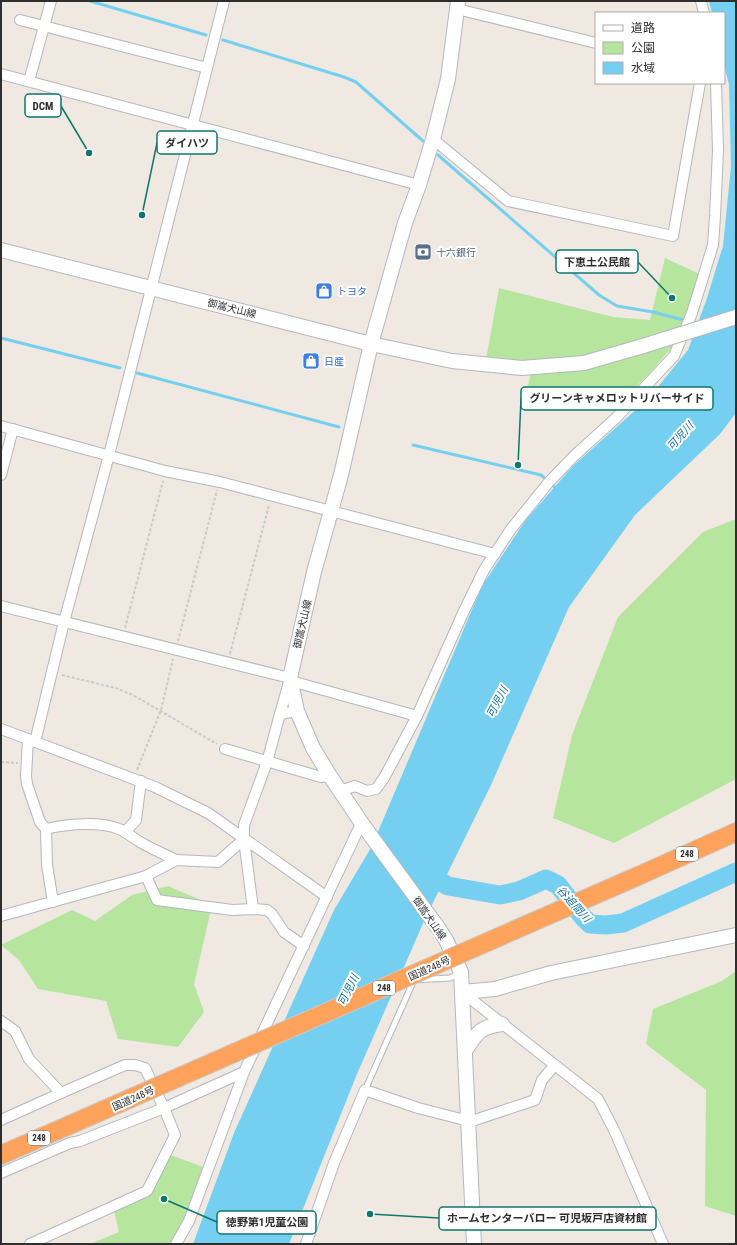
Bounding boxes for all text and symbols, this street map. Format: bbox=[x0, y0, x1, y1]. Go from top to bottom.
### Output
legend bbox=[595, 12, 725, 84]
text: 道路 bbox=[631, 21, 655, 35]
text: 公園 bbox=[631, 41, 655, 55]
text: 水域 bbox=[631, 61, 655, 75]
callout: DCM bbox=[25, 94, 61, 117]
text: DCM bbox=[33, 100, 53, 113]
callout: ダイハツ bbox=[157, 131, 217, 154]
text: ダイハツ bbox=[165, 137, 209, 150]
bank icon: 十六銀行 bbox=[413, 242, 433, 262]
place label: 十六銀行 bbox=[436, 247, 476, 258]
callout: 下恵土公民館 bbox=[556, 250, 638, 273]
text: 下恵土公民館 bbox=[564, 256, 630, 269]
shop icon: トヨタ bbox=[314, 281, 334, 301]
place label: トヨタ bbox=[337, 286, 367, 297]
street label: 御嵩犬山線 bbox=[206, 297, 257, 320]
shop icon: 日産 bbox=[301, 351, 321, 371]
place label: 日産 bbox=[324, 356, 344, 367]
callout: グリーンキャメロットリバーサイド bbox=[521, 387, 713, 410]
text: グリーンキャメロットリバーサイド bbox=[529, 392, 705, 405]
water label: 可児川 bbox=[665, 419, 697, 453]
street label: 御嵩犬山線 bbox=[292, 599, 313, 650]
water label: 可児川 bbox=[484, 684, 511, 720]
road number: 248 bbox=[676, 847, 698, 861]
water label: 谷追間川 bbox=[554, 884, 594, 926]
street label: 御嵩犬山線 bbox=[411, 895, 448, 942]
street label: 国道248号 bbox=[406, 954, 452, 983]
water label: 可児川 bbox=[335, 972, 362, 1008]
road number: 248 bbox=[373, 981, 395, 995]
street label: 国道248号 bbox=[110, 1084, 156, 1113]
road number: 248 bbox=[28, 1131, 50, 1145]
callout: ホームセンターバロー 可児坂戸店資材館 bbox=[439, 1207, 656, 1230]
callout: 徳野第1児童公園 bbox=[217, 1211, 316, 1234]
text: ホームセンターバロー 可児坂戸店資材館 bbox=[447, 1212, 647, 1225]
text: 徳野第1児童公園 bbox=[226, 1216, 308, 1229]

